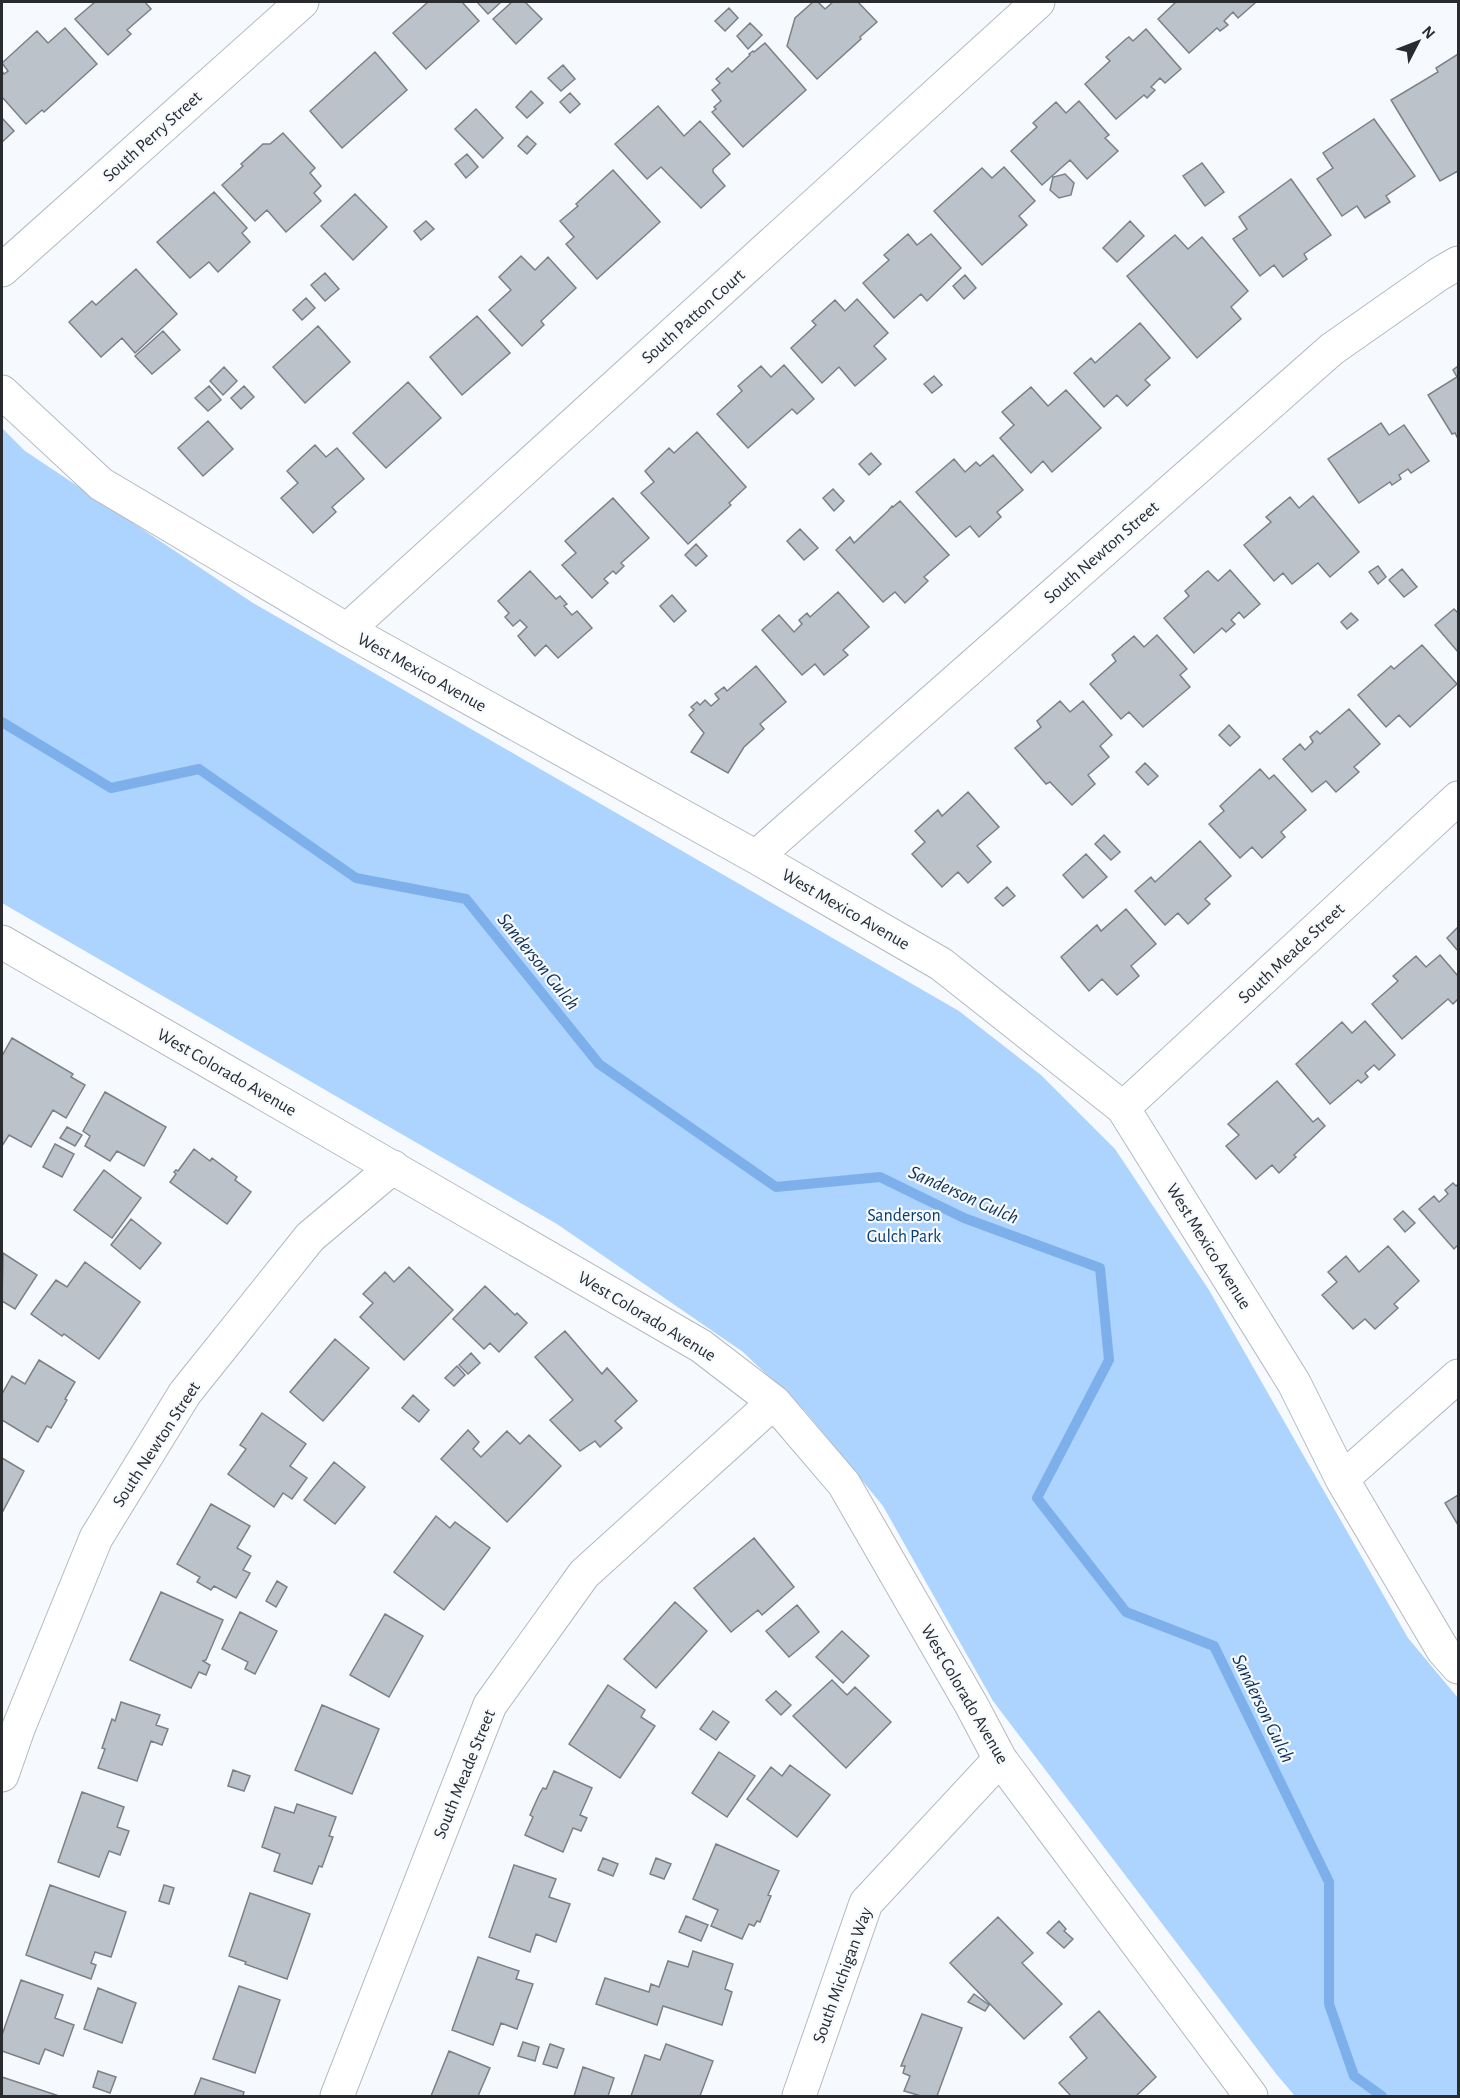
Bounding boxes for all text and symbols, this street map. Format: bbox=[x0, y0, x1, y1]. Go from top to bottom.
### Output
north arrow bbox=[1388, 12, 1448, 72]
text: N bbox=[1419, 23, 1438, 42]
street label: South Perry Street bbox=[100, 88, 206, 186]
street label: South Patton Court bbox=[639, 266, 749, 368]
street label: South Newton Street bbox=[1041, 498, 1163, 607]
street label: West Mexico Avenue bbox=[354, 630, 489, 716]
street label: West Mexico Avenue bbox=[778, 866, 913, 954]
street label: South Meade Street bbox=[1235, 900, 1348, 1007]
water label: Sanderson Gulch bbox=[493, 909, 583, 1014]
street label: West Colorado Avenue bbox=[154, 1026, 299, 1120]
water label: Sanderson Gulch bbox=[906, 1162, 1022, 1228]
street label: West Mexico Avenue bbox=[1162, 1180, 1254, 1313]
park label: Sanderson Gulch Park bbox=[867, 1207, 942, 1246]
street label: West Colorado Avenue bbox=[574, 1269, 719, 1365]
street label: South Newton Street bbox=[110, 1378, 204, 1510]
street label: West Colorado Avenue bbox=[917, 1622, 1011, 1767]
water label: Sanderson Gulch bbox=[1228, 1651, 1298, 1766]
street label: South Meade Street bbox=[431, 1707, 499, 1842]
street label: South Michigan Way bbox=[810, 1905, 876, 2046]

